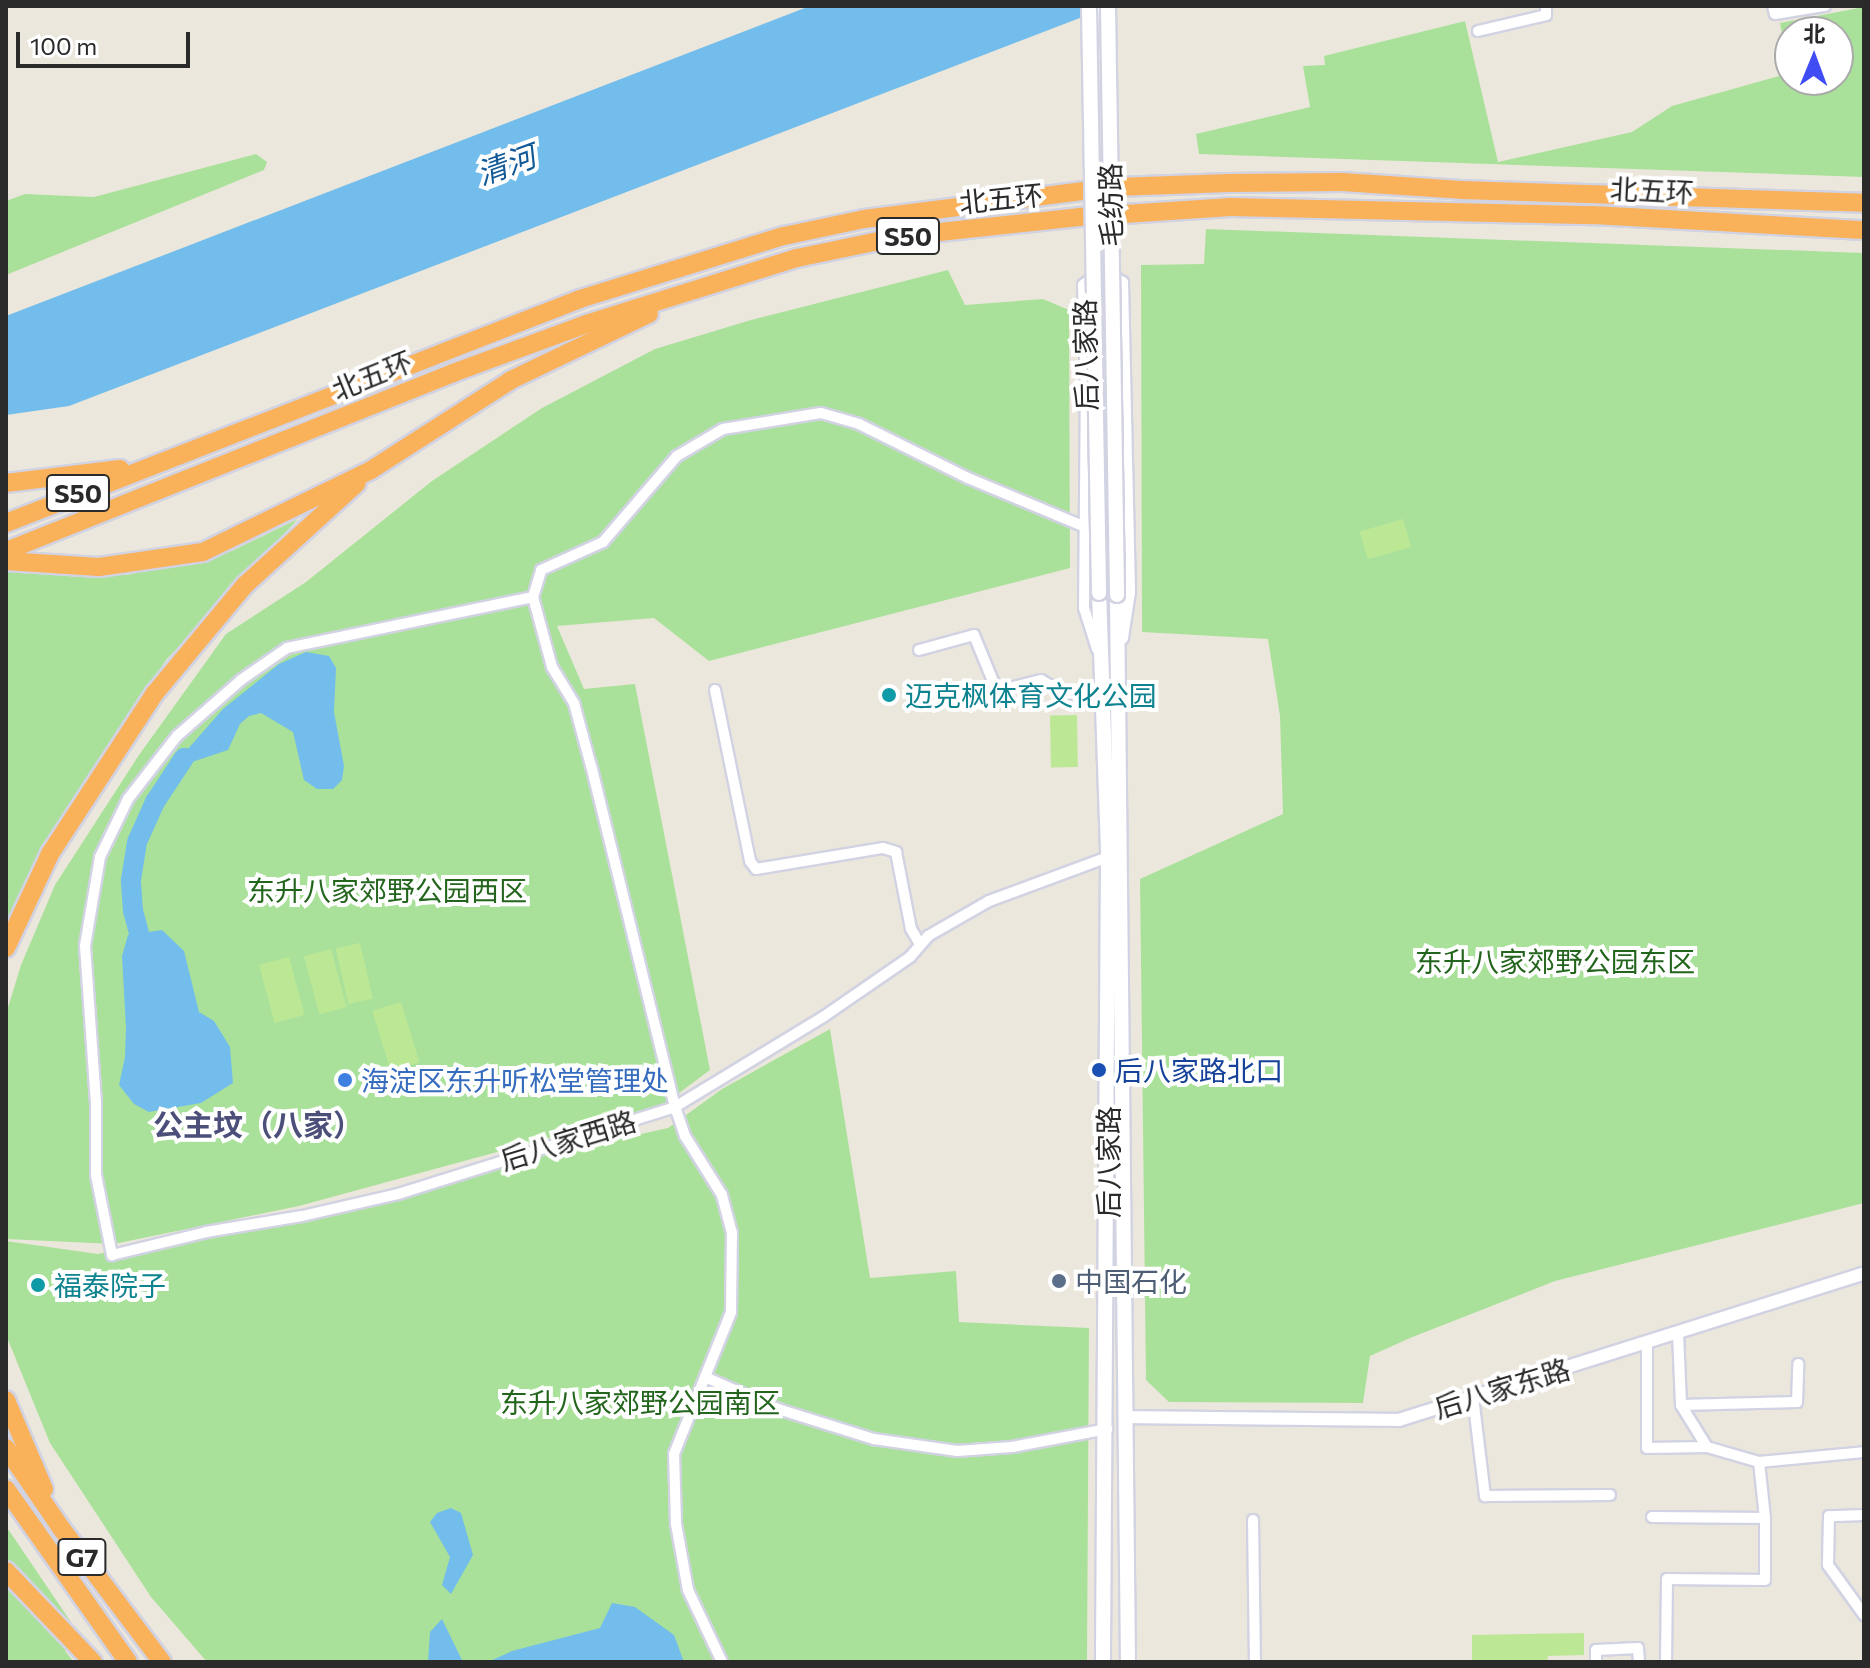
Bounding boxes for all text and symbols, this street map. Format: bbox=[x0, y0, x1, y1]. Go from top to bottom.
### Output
scale bar bbox=[20, 16, 194, 66]
north arrow bbox=[1774, 16, 1854, 96]
text: 北 bbox=[1803, 20, 1826, 47]
text: 100 m bbox=[30, 31, 97, 60]
water label: 清河 bbox=[472, 137, 540, 191]
street label: 毛纺路 bbox=[1092, 163, 1128, 247]
street label: 北五环 bbox=[1609, 171, 1695, 209]
street label: 北五环 bbox=[957, 177, 1045, 219]
road number: S50 bbox=[874, 214, 942, 258]
street label: 后八家路 bbox=[1067, 299, 1103, 411]
street label: 北五环 bbox=[327, 344, 417, 406]
road number: S50 bbox=[44, 471, 112, 515]
place label: 迈克枫体育文化公园 bbox=[905, 678, 1157, 712]
marker: 迈克枫体育文化公园 bbox=[880, 686, 898, 704]
park label: 东升八家郊野公园西区 bbox=[247, 873, 527, 907]
park label: 东升八家郊野公园东区 bbox=[1415, 944, 1695, 978]
place label: 后八家路北口 bbox=[1115, 1053, 1283, 1087]
marker: 后八家路北口 bbox=[1090, 1061, 1108, 1079]
place label: 海淀区东升听松堂管理处 bbox=[361, 1063, 669, 1097]
marker: 海淀区东升听松堂管理处 bbox=[336, 1071, 354, 1089]
street label: 后八家西路 bbox=[496, 1103, 640, 1177]
district label: 公主坟（八家） bbox=[153, 1106, 363, 1142]
street label: 后八家路 bbox=[1091, 1106, 1125, 1218]
place label: 中国石化 bbox=[1075, 1264, 1187, 1298]
place label: 福泰院子 bbox=[54, 1268, 166, 1302]
marker: 中国石化 bbox=[1050, 1272, 1068, 1290]
marker: 福泰院子 bbox=[29, 1276, 47, 1294]
street label: 后八家东路 bbox=[1430, 1351, 1574, 1425]
park label: 东升八家郊野公园南区 bbox=[500, 1385, 780, 1419]
road number: G7 bbox=[56, 1535, 108, 1579]

